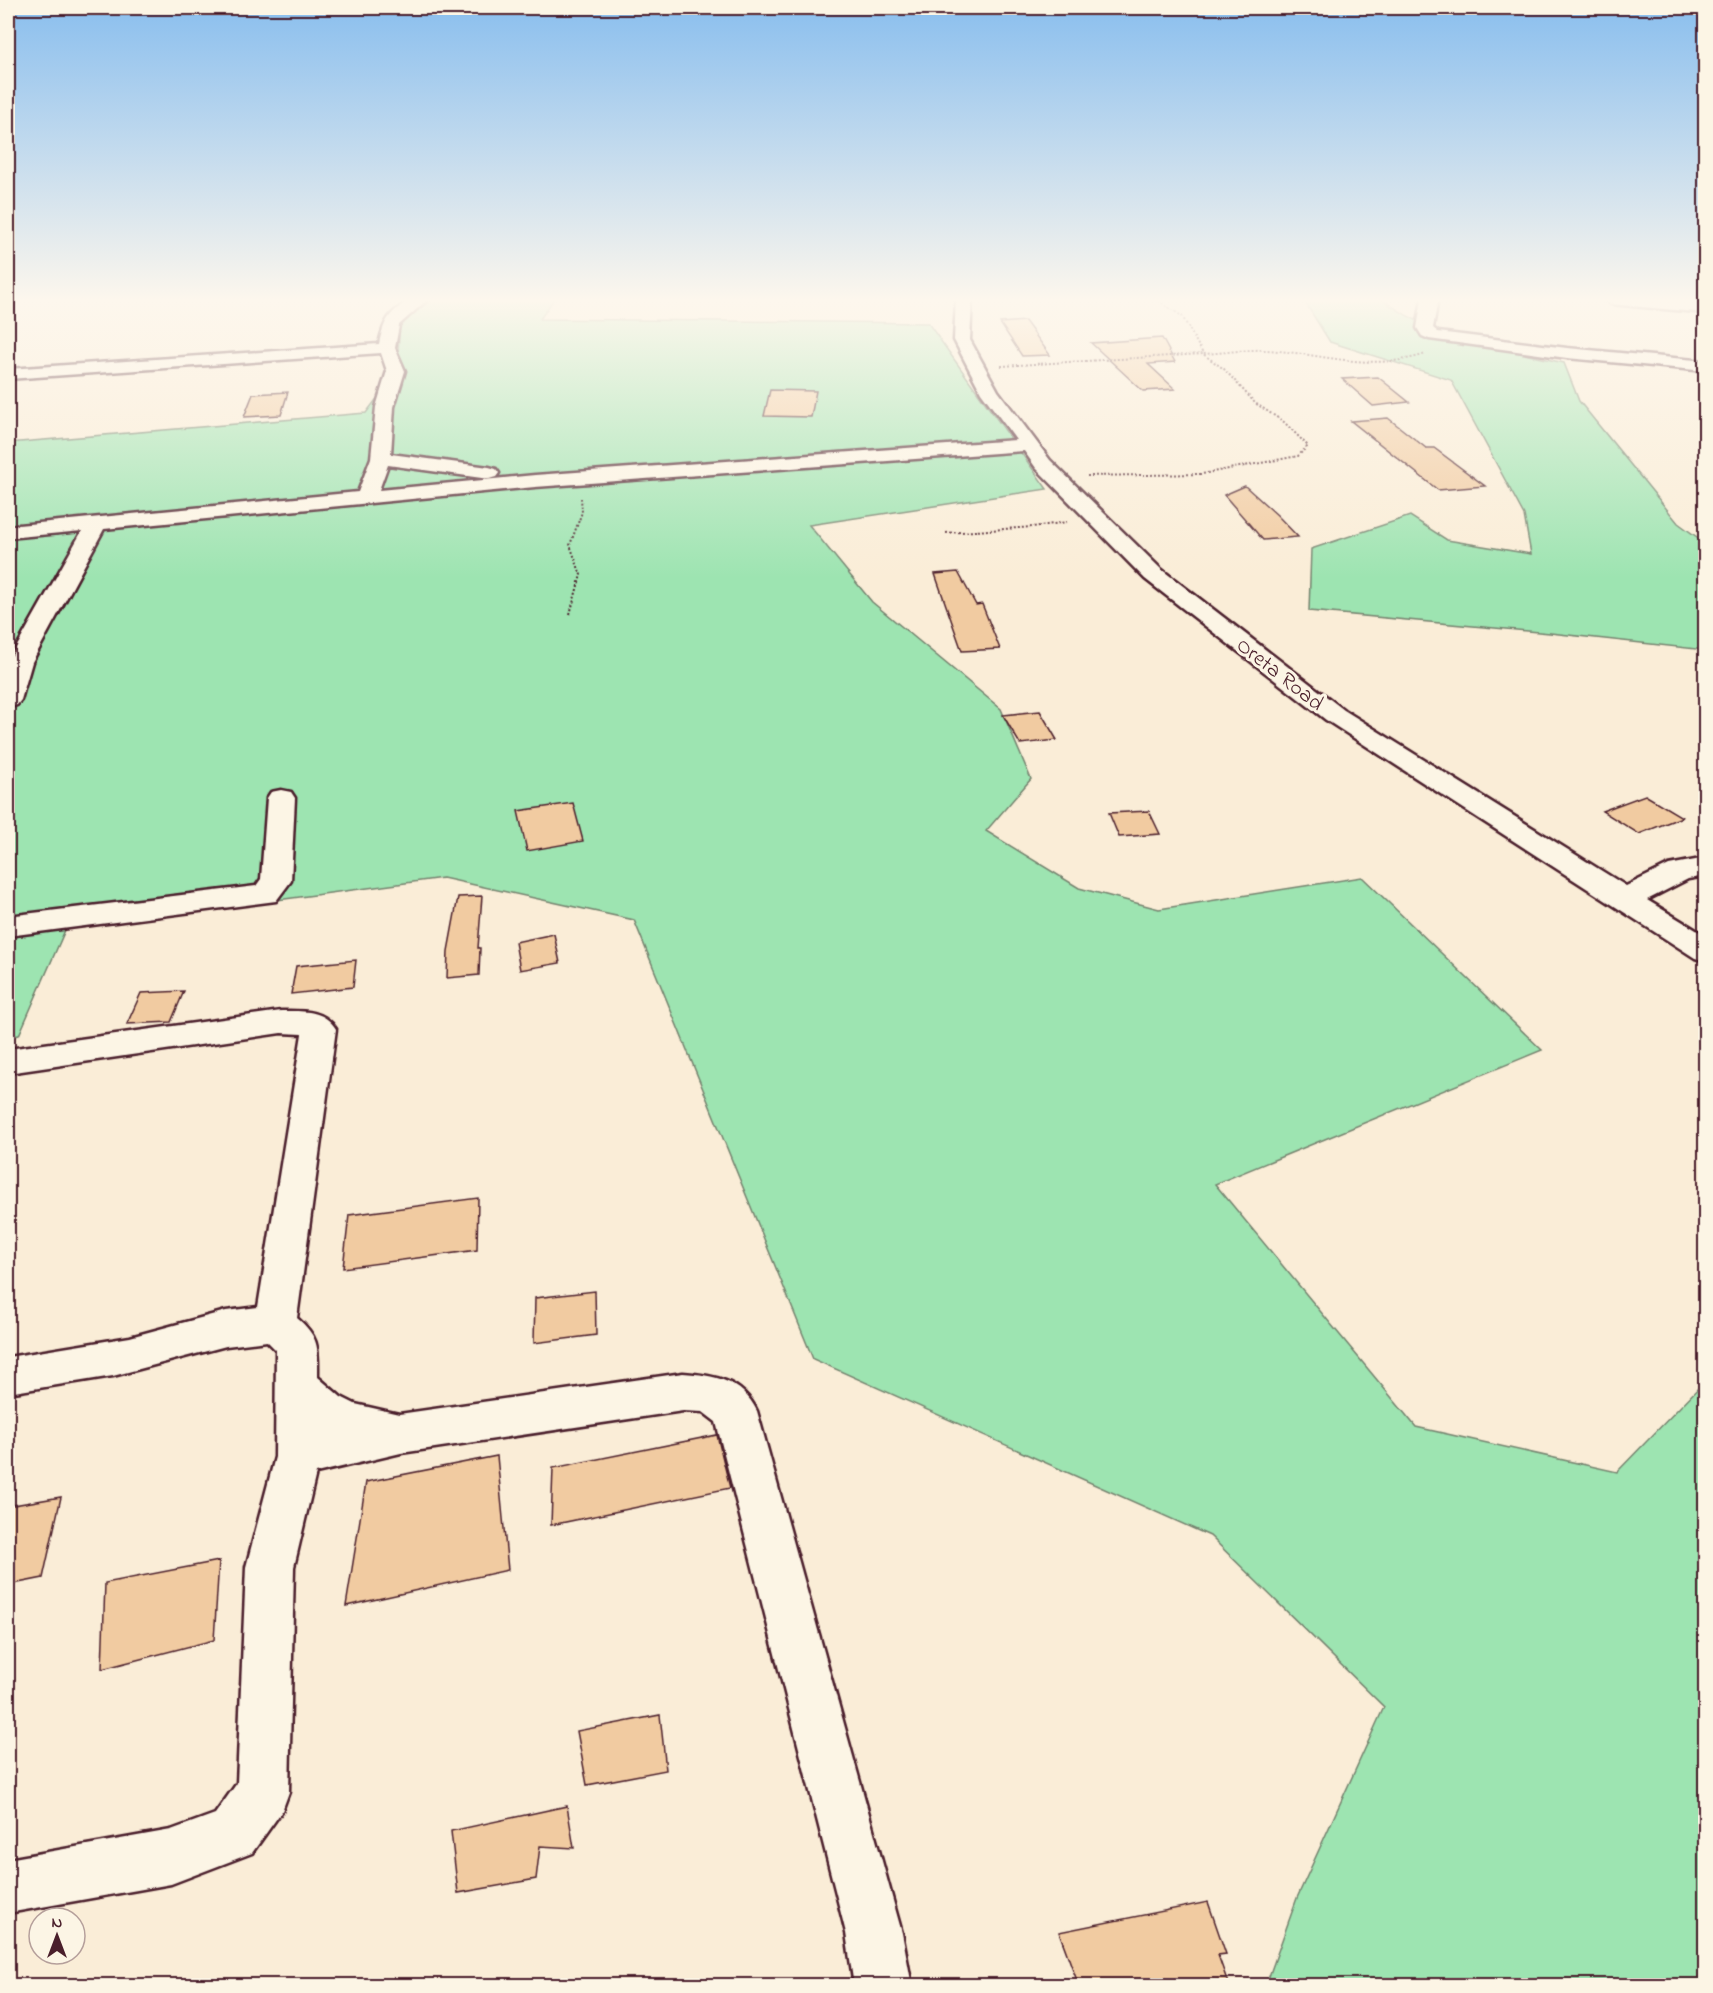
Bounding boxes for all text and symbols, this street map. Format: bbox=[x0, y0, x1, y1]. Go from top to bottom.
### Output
street label: Oreta Road bbox=[1228, 631, 1330, 720]
north arrow bbox=[27, 1906, 87, 1966]
text: N bbox=[52, 1911, 63, 1935]

